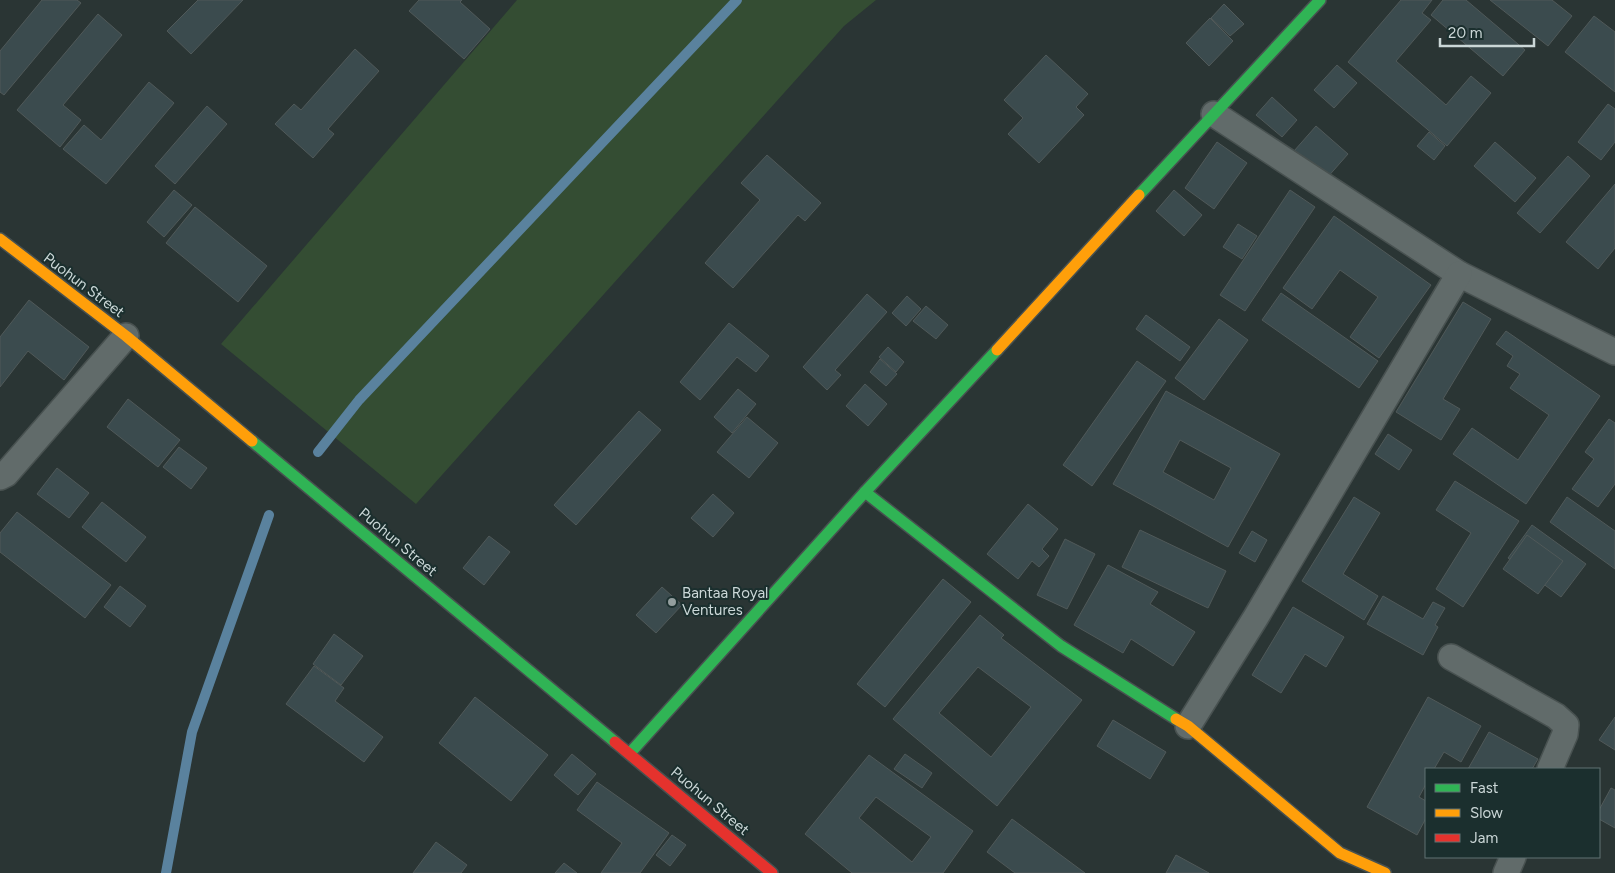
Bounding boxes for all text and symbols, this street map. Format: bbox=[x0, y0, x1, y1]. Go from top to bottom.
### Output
scale bar bbox=[1440, 15, 1534, 47]
text: 20 m bbox=[1448, 24, 1482, 42]
street label: Puohun Street bbox=[40, 249, 128, 321]
street label: Puohun Street bbox=[355, 504, 441, 580]
place label: Bantaa Royal Ventures bbox=[682, 584, 768, 619]
marker: Bantaa Royal Ventures bbox=[666, 596, 678, 608]
street label: Puohun Street bbox=[667, 763, 753, 839]
legend bbox=[1425, 768, 1600, 858]
text: Fast bbox=[1470, 779, 1499, 797]
text: Slow bbox=[1470, 804, 1503, 822]
text: Jam bbox=[1470, 829, 1498, 847]

